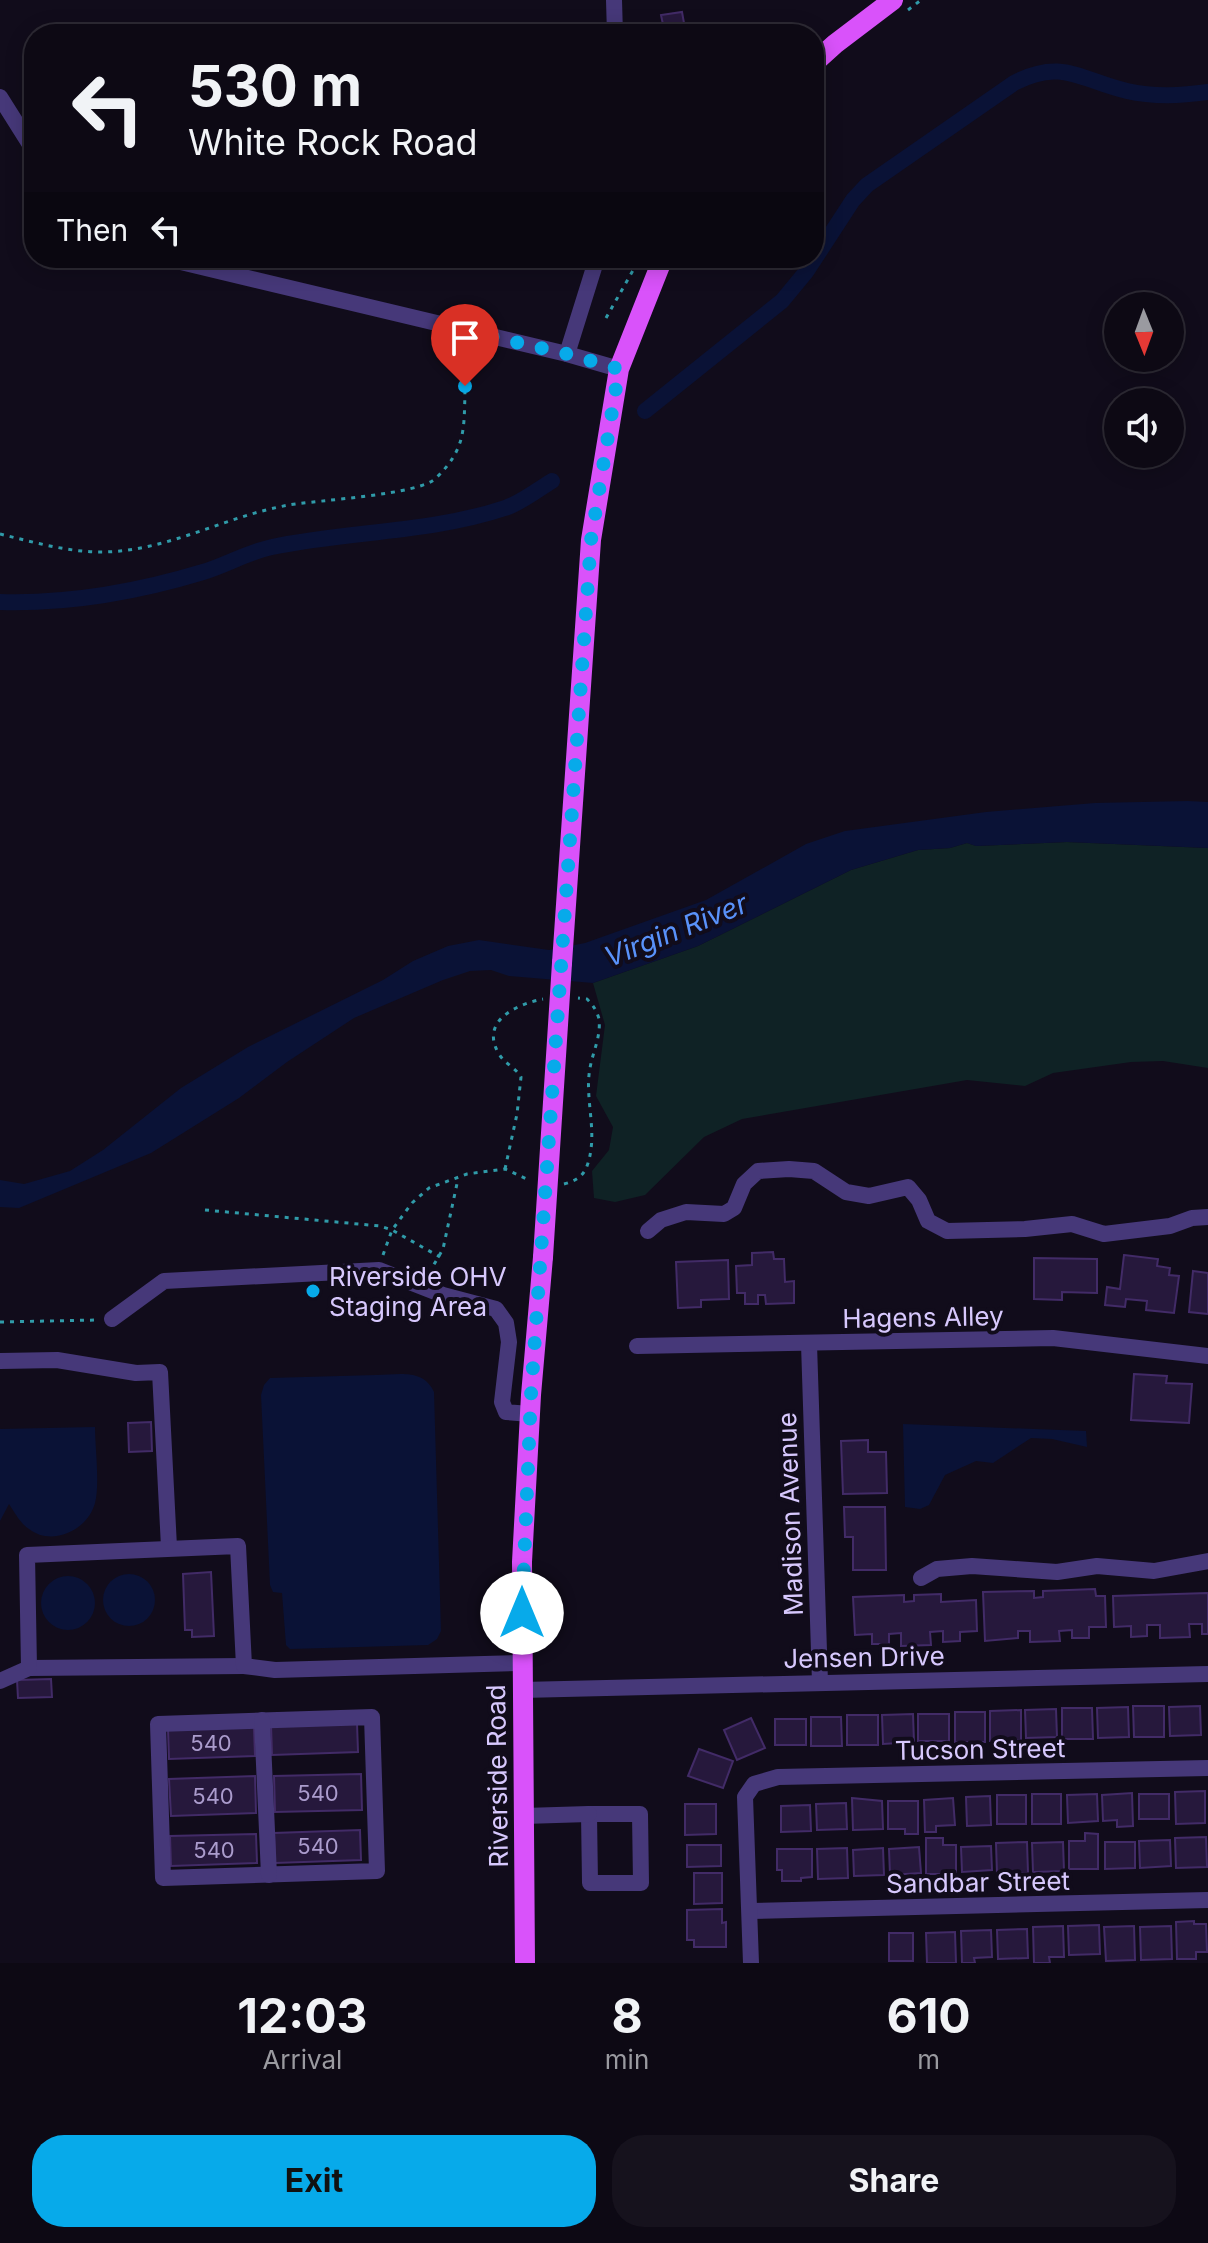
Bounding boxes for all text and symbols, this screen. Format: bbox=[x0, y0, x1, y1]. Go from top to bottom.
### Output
text: 530 m bbox=[188, 52, 362, 120]
icon: left bbox=[56, 56, 160, 160]
text: White Rock Road bbox=[188, 120, 478, 164]
icon: left bbox=[144, 208, 188, 252]
text: Then bbox=[56, 212, 128, 248]
north arrow bbox=[1104, 292, 1184, 372]
map controls bbox=[1104, 292, 1184, 468]
pin bbox=[431, 304, 499, 386]
icon: arrive bbox=[443, 316, 487, 360]
button: sound bbox=[1104, 388, 1184, 468]
water label: Virgin River bbox=[599, 885, 754, 974]
place label: Riverside OHV Staging Area bbox=[329, 1261, 507, 1322]
marker: Riverside OHV Staging Area bbox=[304, 1282, 322, 1300]
street label: Hagens Alley bbox=[842, 1300, 1004, 1334]
street label: Madison Avenue bbox=[771, 1412, 809, 1616]
position arrow bbox=[480, 1571, 564, 1655]
street label: Jensen Drive bbox=[783, 1640, 945, 1674]
street label: Riverside Road bbox=[480, 1684, 514, 1868]
house number: 540 bbox=[190, 1730, 232, 1756]
street label: Tucson Street bbox=[895, 1732, 1065, 1766]
house number: 540 bbox=[297, 1780, 339, 1806]
house number: 540 bbox=[192, 1783, 234, 1809]
house number: 540 bbox=[297, 1833, 339, 1859]
house number: 540 bbox=[193, 1837, 235, 1863]
street label: Sandbar Street bbox=[886, 1865, 1070, 1899]
text: 12:03 bbox=[237, 1986, 368, 2045]
text: 8 bbox=[611, 1986, 643, 2045]
text: 610 bbox=[887, 1986, 971, 2045]
text: Arrival bbox=[262, 2044, 342, 2075]
text: min bbox=[605, 2044, 649, 2075]
text: m bbox=[917, 2044, 940, 2075]
button: Exit bbox=[32, 2135, 596, 2227]
button: Share bbox=[612, 2135, 1176, 2227]

